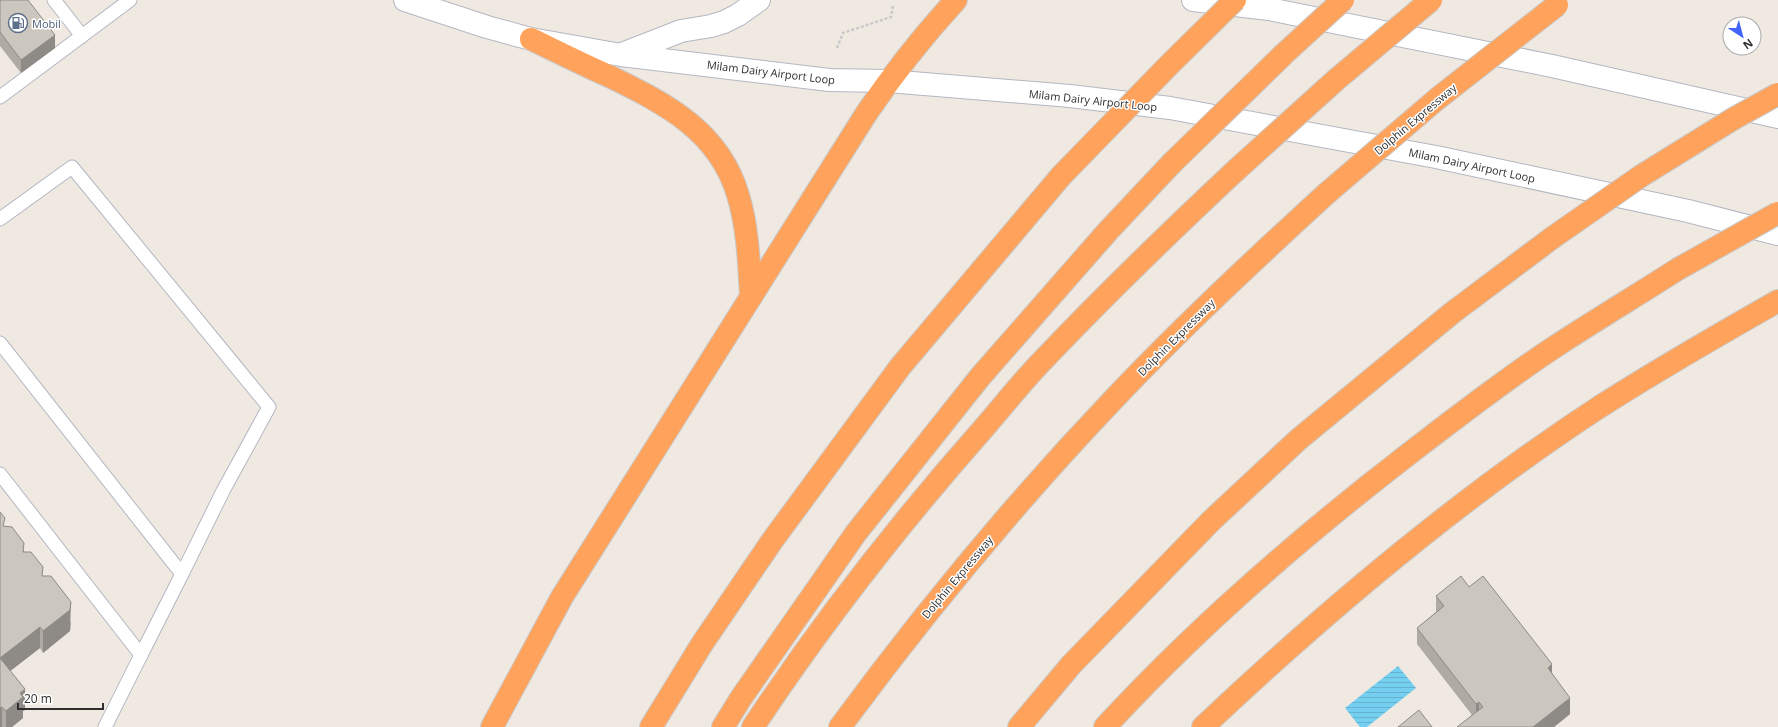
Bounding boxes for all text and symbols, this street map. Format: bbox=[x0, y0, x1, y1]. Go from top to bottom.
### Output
fuel station icon: Mobil bbox=[7, 12, 29, 34]
place label: Mobil bbox=[32, 16, 61, 31]
north arrow bbox=[1722, 16, 1762, 56]
text: N bbox=[1740, 36, 1756, 53]
street label: Milam Dairy Airport Loop bbox=[706, 57, 836, 87]
street label: Dolphin Expressway bbox=[1371, 80, 1460, 158]
street label: Milam Dairy Airport Loop bbox=[1028, 86, 1158, 114]
street label: Milam Dairy Airport Loop bbox=[1407, 144, 1537, 186]
street label: Dolphin Expressway bbox=[1134, 295, 1218, 379]
street label: Dolphin Expressway bbox=[918, 532, 996, 621]
scale bar bbox=[18, 685, 103, 711]
text: 20 m bbox=[24, 690, 52, 707]

